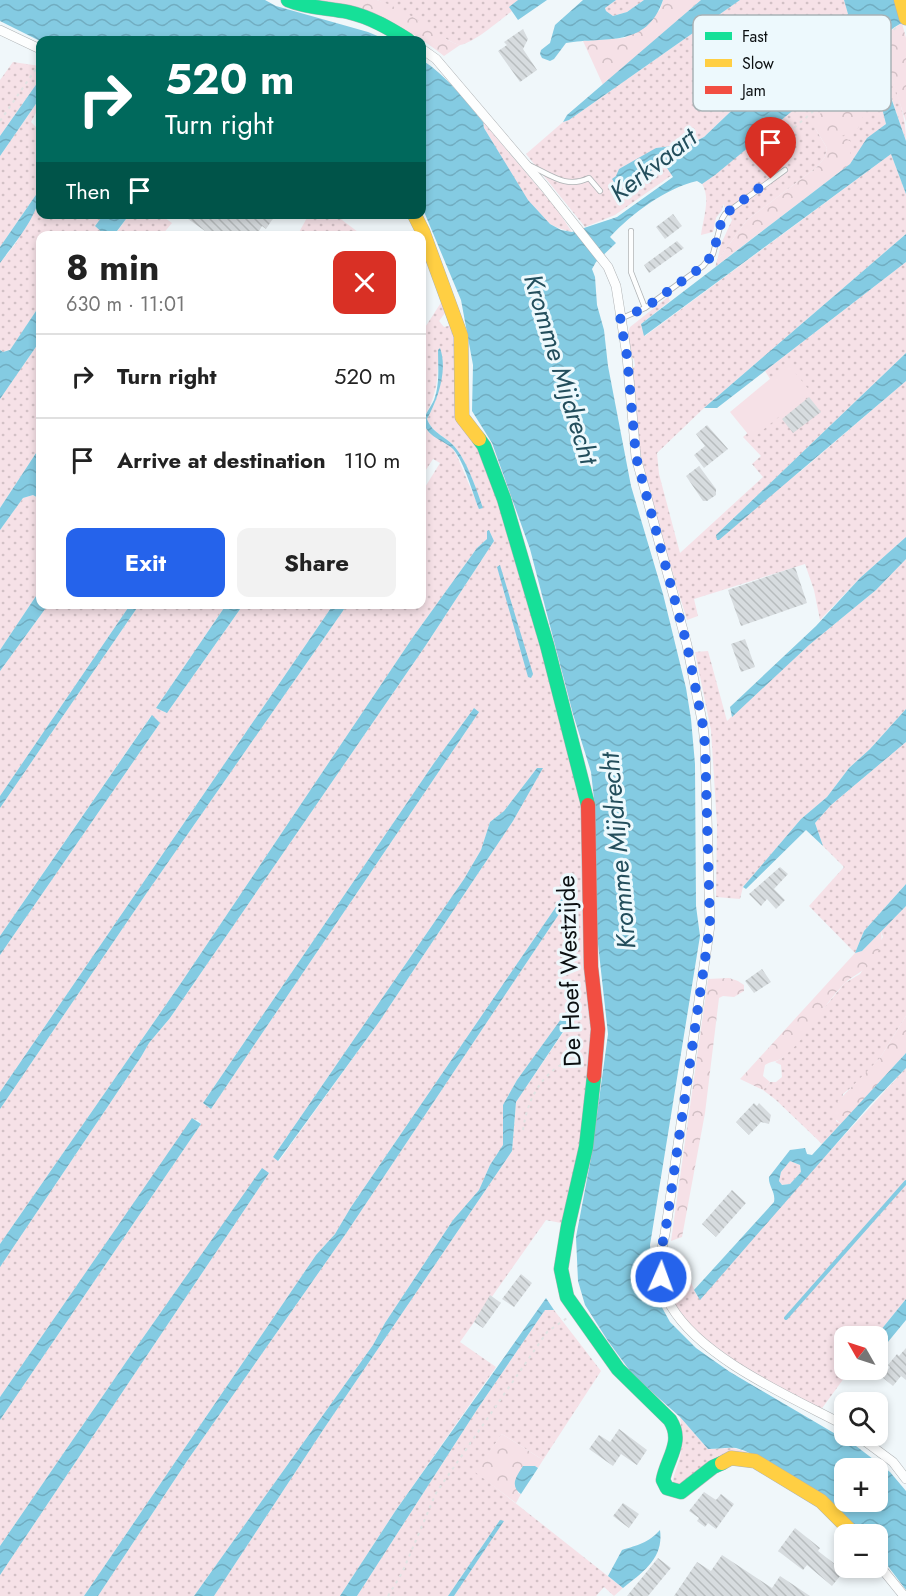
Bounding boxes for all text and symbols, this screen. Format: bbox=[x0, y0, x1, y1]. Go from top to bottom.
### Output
legend bbox=[693, 15, 891, 111]
text: Fast bbox=[742, 25, 768, 48]
text: 520 m bbox=[165, 49, 295, 110]
text: Slow bbox=[742, 52, 774, 75]
icon: right bbox=[66, 60, 144, 138]
text: Jam bbox=[740, 79, 766, 102]
text: Turn right bbox=[165, 105, 273, 144]
pin bbox=[745, 117, 796, 179]
water label: Kerkvaart bbox=[601, 118, 706, 211]
icon: arrive bbox=[754, 126, 787, 159]
icon: arrive bbox=[123, 174, 156, 207]
text: Then bbox=[66, 175, 111, 207]
text: 8 min bbox=[66, 241, 160, 293]
button: close bbox=[333, 251, 396, 314]
water label: Kromme Mijdrecht bbox=[514, 269, 609, 471]
text: 630 m · 11:01 bbox=[66, 290, 185, 319]
icon: right bbox=[66, 360, 99, 393]
text: Turn right bbox=[117, 360, 217, 392]
text: 520 m bbox=[334, 360, 396, 392]
icon: arrive bbox=[66, 444, 99, 477]
text: Arrive at destination bbox=[117, 444, 326, 476]
text: 110 m bbox=[344, 444, 401, 476]
button: Exit bbox=[66, 528, 225, 597]
button: Share bbox=[237, 528, 396, 597]
water label: Kromme Mijdrecht bbox=[590, 749, 646, 951]
street label: De Hoef Westzijde bbox=[548, 875, 590, 1067]
position arrow bbox=[629, 1245, 693, 1309]
north arrow bbox=[834, 1326, 888, 1380]
map controls bbox=[834, 1326, 888, 1578]
button: search bbox=[834, 1392, 888, 1446]
button: + bbox=[834, 1458, 888, 1512]
button: − bbox=[834, 1524, 888, 1578]

